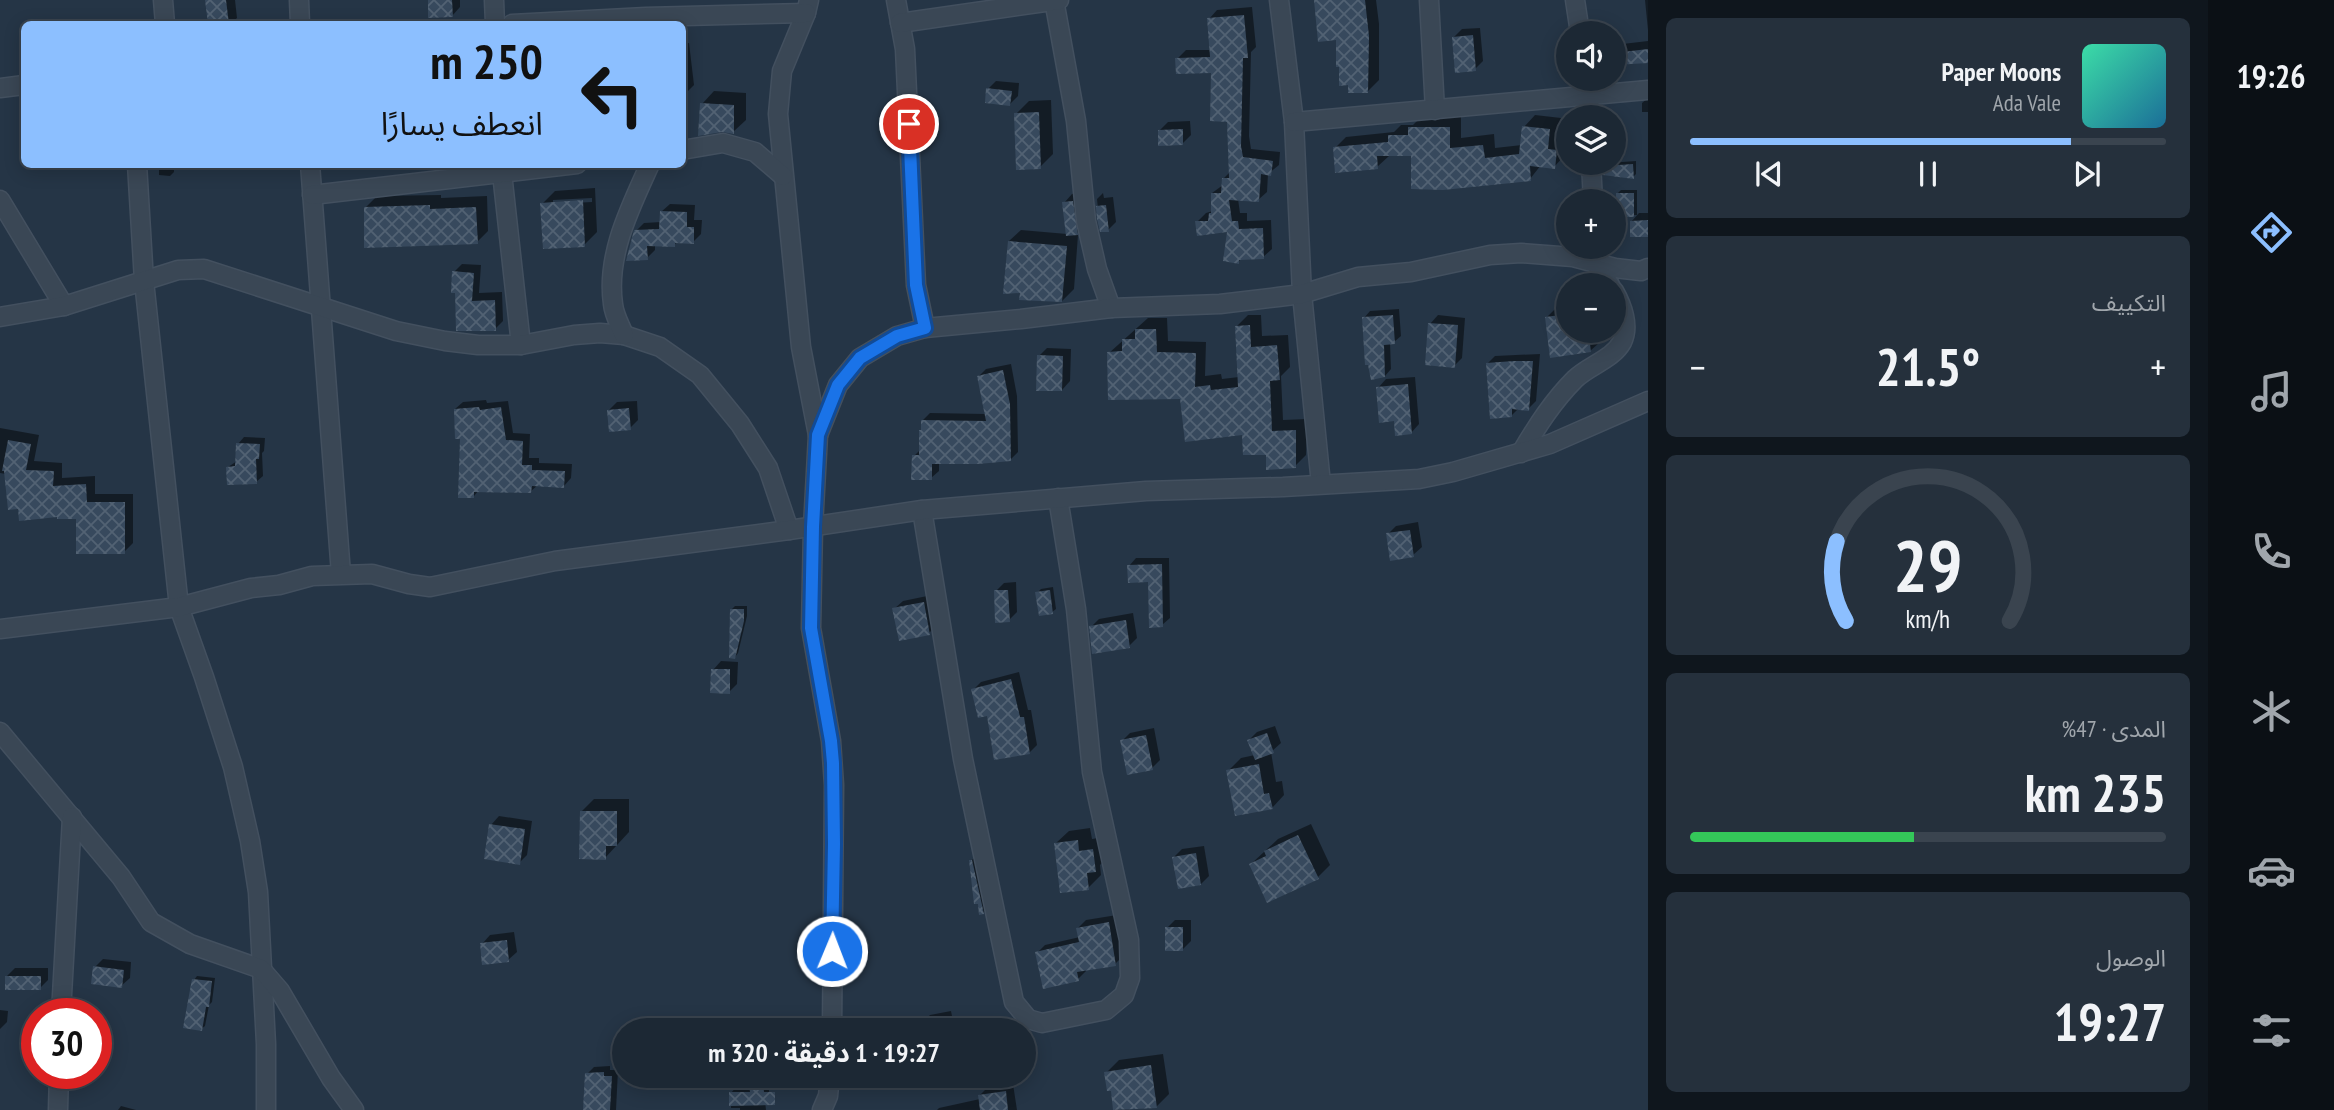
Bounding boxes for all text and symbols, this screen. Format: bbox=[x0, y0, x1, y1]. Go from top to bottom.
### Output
map controls bbox=[1556, 21, 1626, 343]
button: sound bbox=[1556, 21, 1626, 91]
text: 250 m bbox=[430, 29, 543, 93]
icon: left bbox=[567, 49, 658, 140]
text: Paper Moons bbox=[1942, 55, 2061, 88]
text: 19:26 bbox=[2236, 55, 2306, 97]
text: Ada Vale bbox=[1993, 88, 2061, 117]
pin bbox=[879, 94, 939, 154]
text: انعطف يسارًا bbox=[381, 102, 543, 144]
icon: arrive bbox=[890, 105, 928, 143]
button: layers bbox=[1556, 105, 1626, 175]
icon: previous bbox=[1750, 155, 1788, 193]
icon: pause bbox=[1909, 155, 1947, 193]
icon: next bbox=[2068, 155, 2106, 193]
button: + bbox=[1556, 189, 1626, 259]
icon: directions bbox=[2247, 208, 2296, 257]
button: − bbox=[1556, 273, 1626, 343]
text: التكييف bbox=[2092, 288, 2166, 317]
text: 21.5° bbox=[1876, 333, 1980, 400]
text: − bbox=[1690, 342, 1706, 391]
text: + bbox=[2150, 342, 2166, 391]
icon: music bbox=[2247, 367, 2296, 416]
text: 29 bbox=[1893, 517, 1963, 611]
icon: phone bbox=[2247, 527, 2296, 576]
text: km/h bbox=[1906, 603, 1950, 635]
icon: climate bbox=[2247, 687, 2296, 736]
text: المدى · 47% bbox=[2062, 714, 2166, 743]
text: 235 km bbox=[2025, 759, 2166, 826]
icon: car bbox=[2247, 846, 2296, 895]
position arrow bbox=[795, 914, 869, 988]
text: الوصول bbox=[2096, 943, 2166, 972]
text: 19:27 bbox=[2054, 988, 2166, 1055]
speed limit sign: 30 bbox=[21, 998, 112, 1089]
icon: filters bbox=[2247, 1006, 2296, 1055]
text: 19:27 · 1 دقيقة · 320 m bbox=[708, 1036, 940, 1069]

